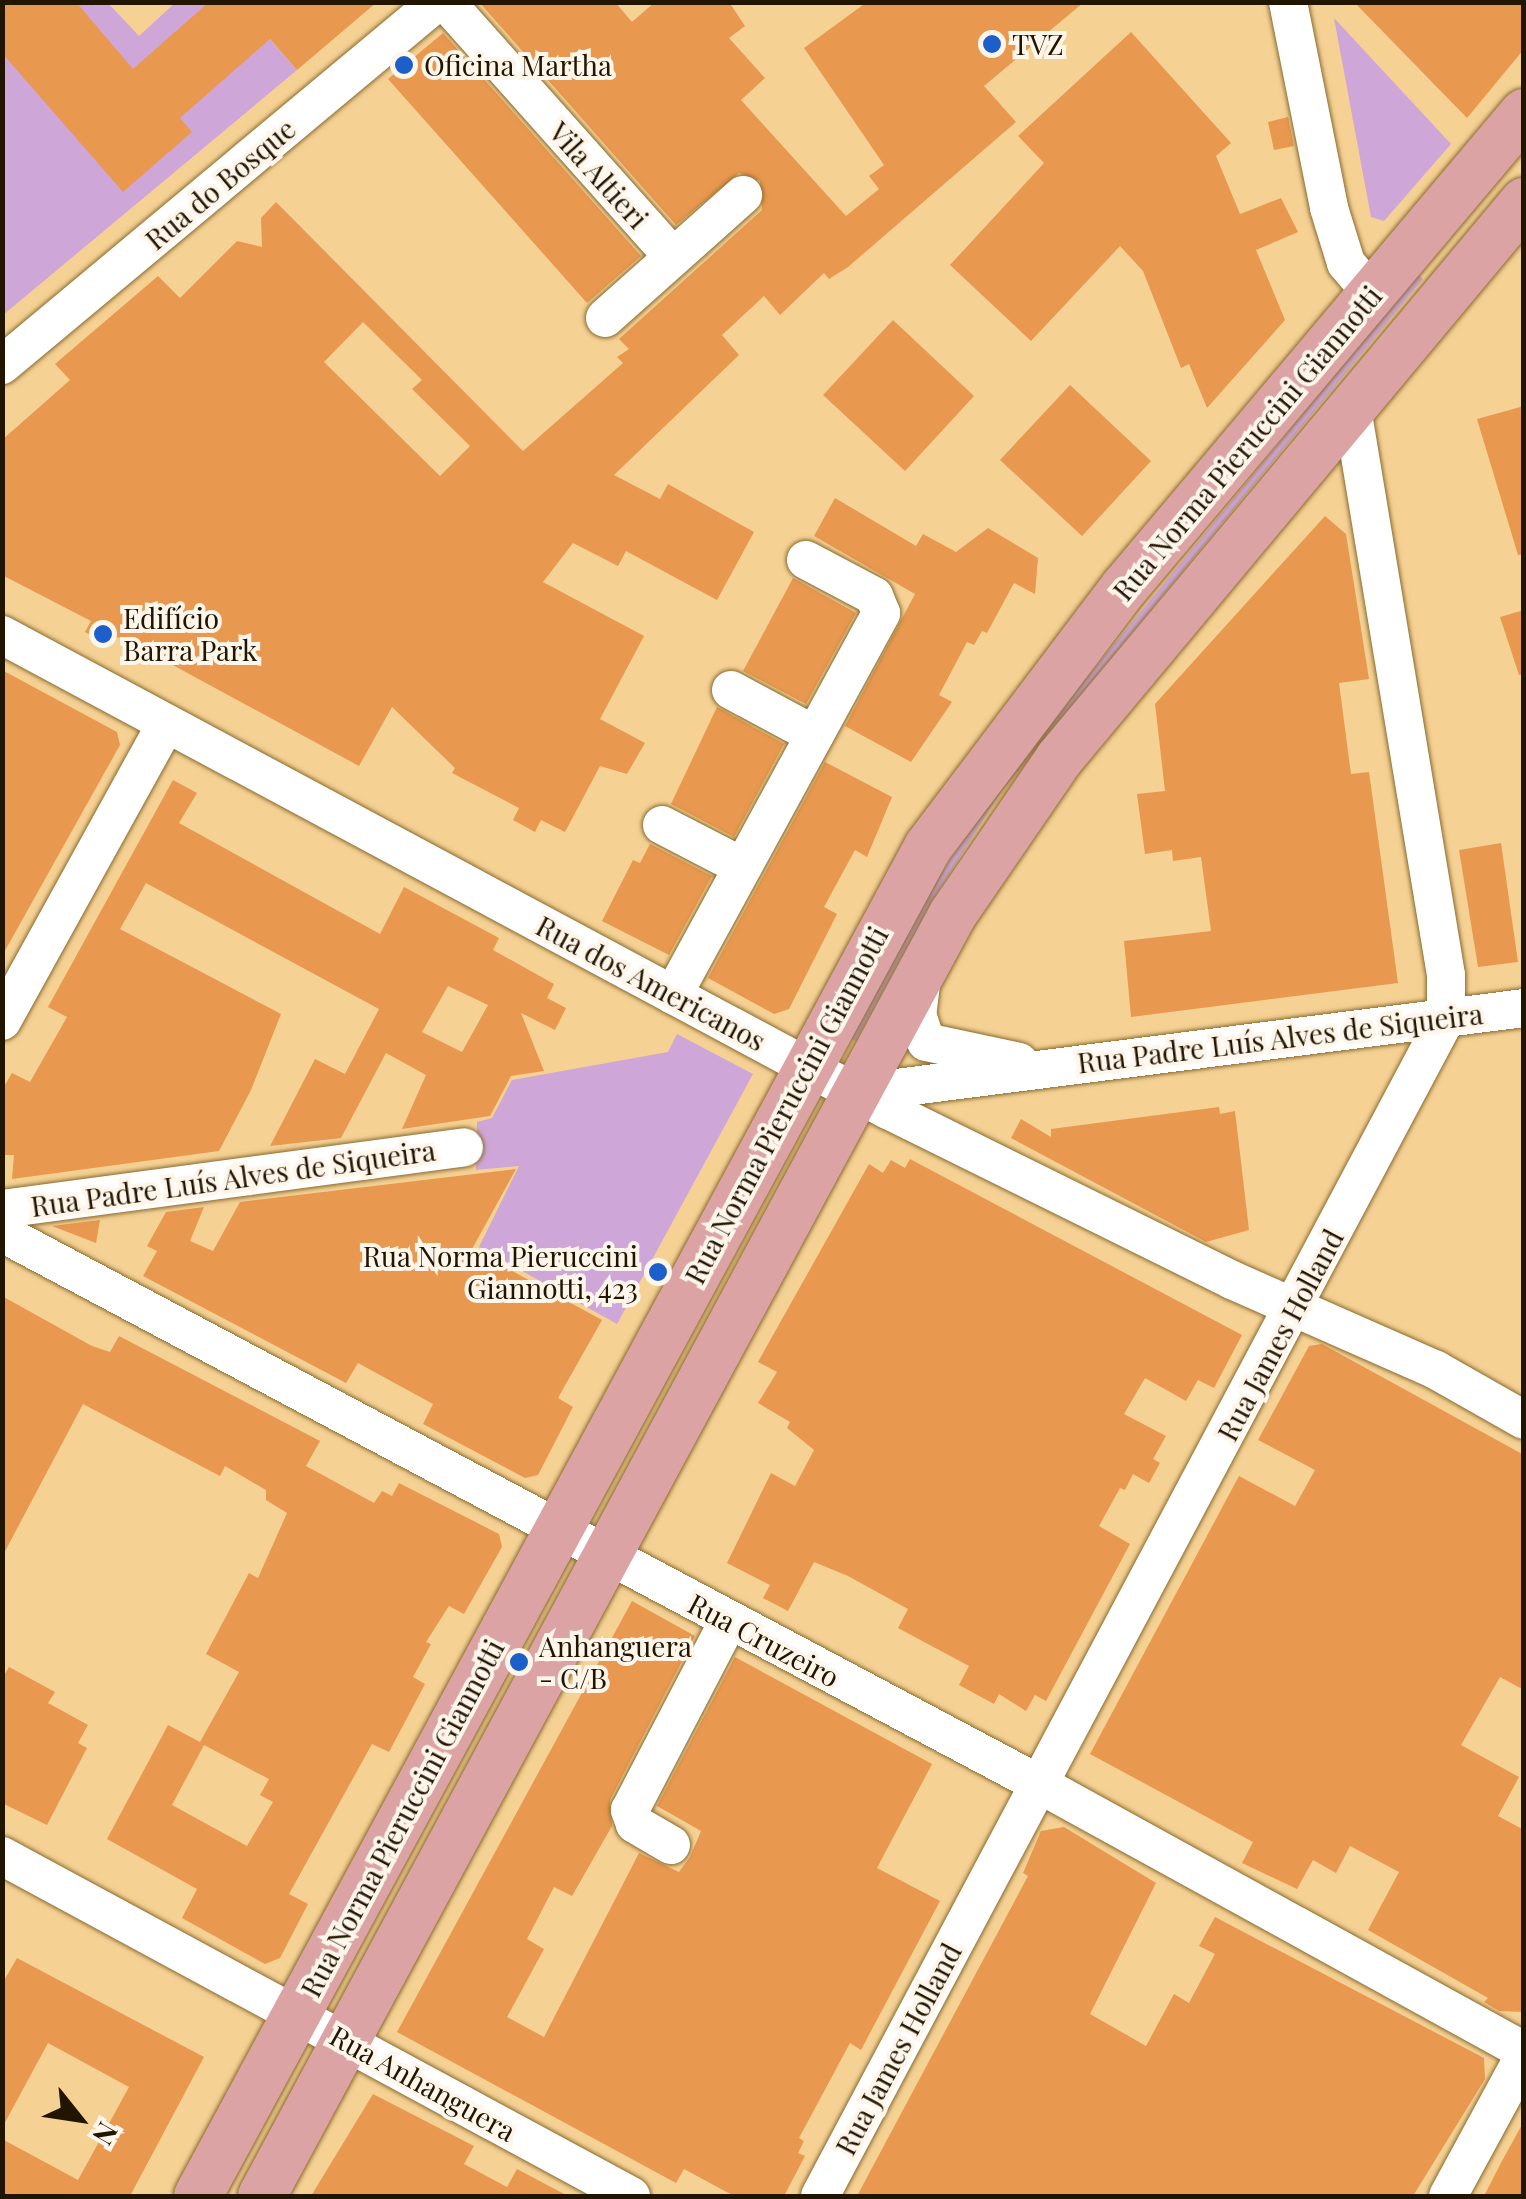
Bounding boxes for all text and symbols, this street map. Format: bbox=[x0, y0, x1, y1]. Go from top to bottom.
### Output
place label: TVZ bbox=[1012, 27, 1064, 61]
marker: TVZ bbox=[981, 33, 1003, 55]
place label: Oficina Martha bbox=[424, 48, 612, 82]
marker: Oficina Martha bbox=[393, 54, 415, 76]
street label: Rua do Bosque bbox=[138, 112, 302, 256]
street label: Vila Altieri bbox=[542, 114, 656, 236]
street label: Rua Norma Pieruccini Giannotti bbox=[1105, 279, 1389, 607]
place label: Edifício Barra Park bbox=[123, 601, 258, 667]
marker: Edifício Barra Park bbox=[92, 623, 114, 645]
street label: Rua dos Americanos bbox=[530, 908, 772, 1058]
street label: Rua Norma Pieruccini Giannotti bbox=[677, 920, 895, 1290]
street label: Rua Padre Luís Alves de Siqueira bbox=[1075, 996, 1485, 1080]
street label: Rua Padre Luís Alves de Siqueira bbox=[28, 1133, 438, 1223]
street label: Rua James Holland bbox=[1210, 1223, 1350, 1447]
place label: Rua Norma Pieruccini Giannotti, 423 bbox=[362, 1239, 638, 1305]
marker: Rua Norma Pieruccini Giannotti, 423 bbox=[647, 1261, 669, 1283]
street label: Rua Cruzeiro bbox=[683, 1586, 845, 1694]
place label: Anhanguera - C/B bbox=[539, 1629, 692, 1695]
street label: Rua Norma Pieruccini Giannotti bbox=[293, 1633, 511, 2003]
marker: Anhanguera - C/B bbox=[508, 1651, 530, 1673]
street label: Rua James Holland bbox=[828, 1937, 968, 2161]
street label: Rua Anhanguera bbox=[324, 2018, 522, 2148]
north arrow bbox=[30, 2069, 130, 2169]
text: N bbox=[85, 2116, 127, 2152]

